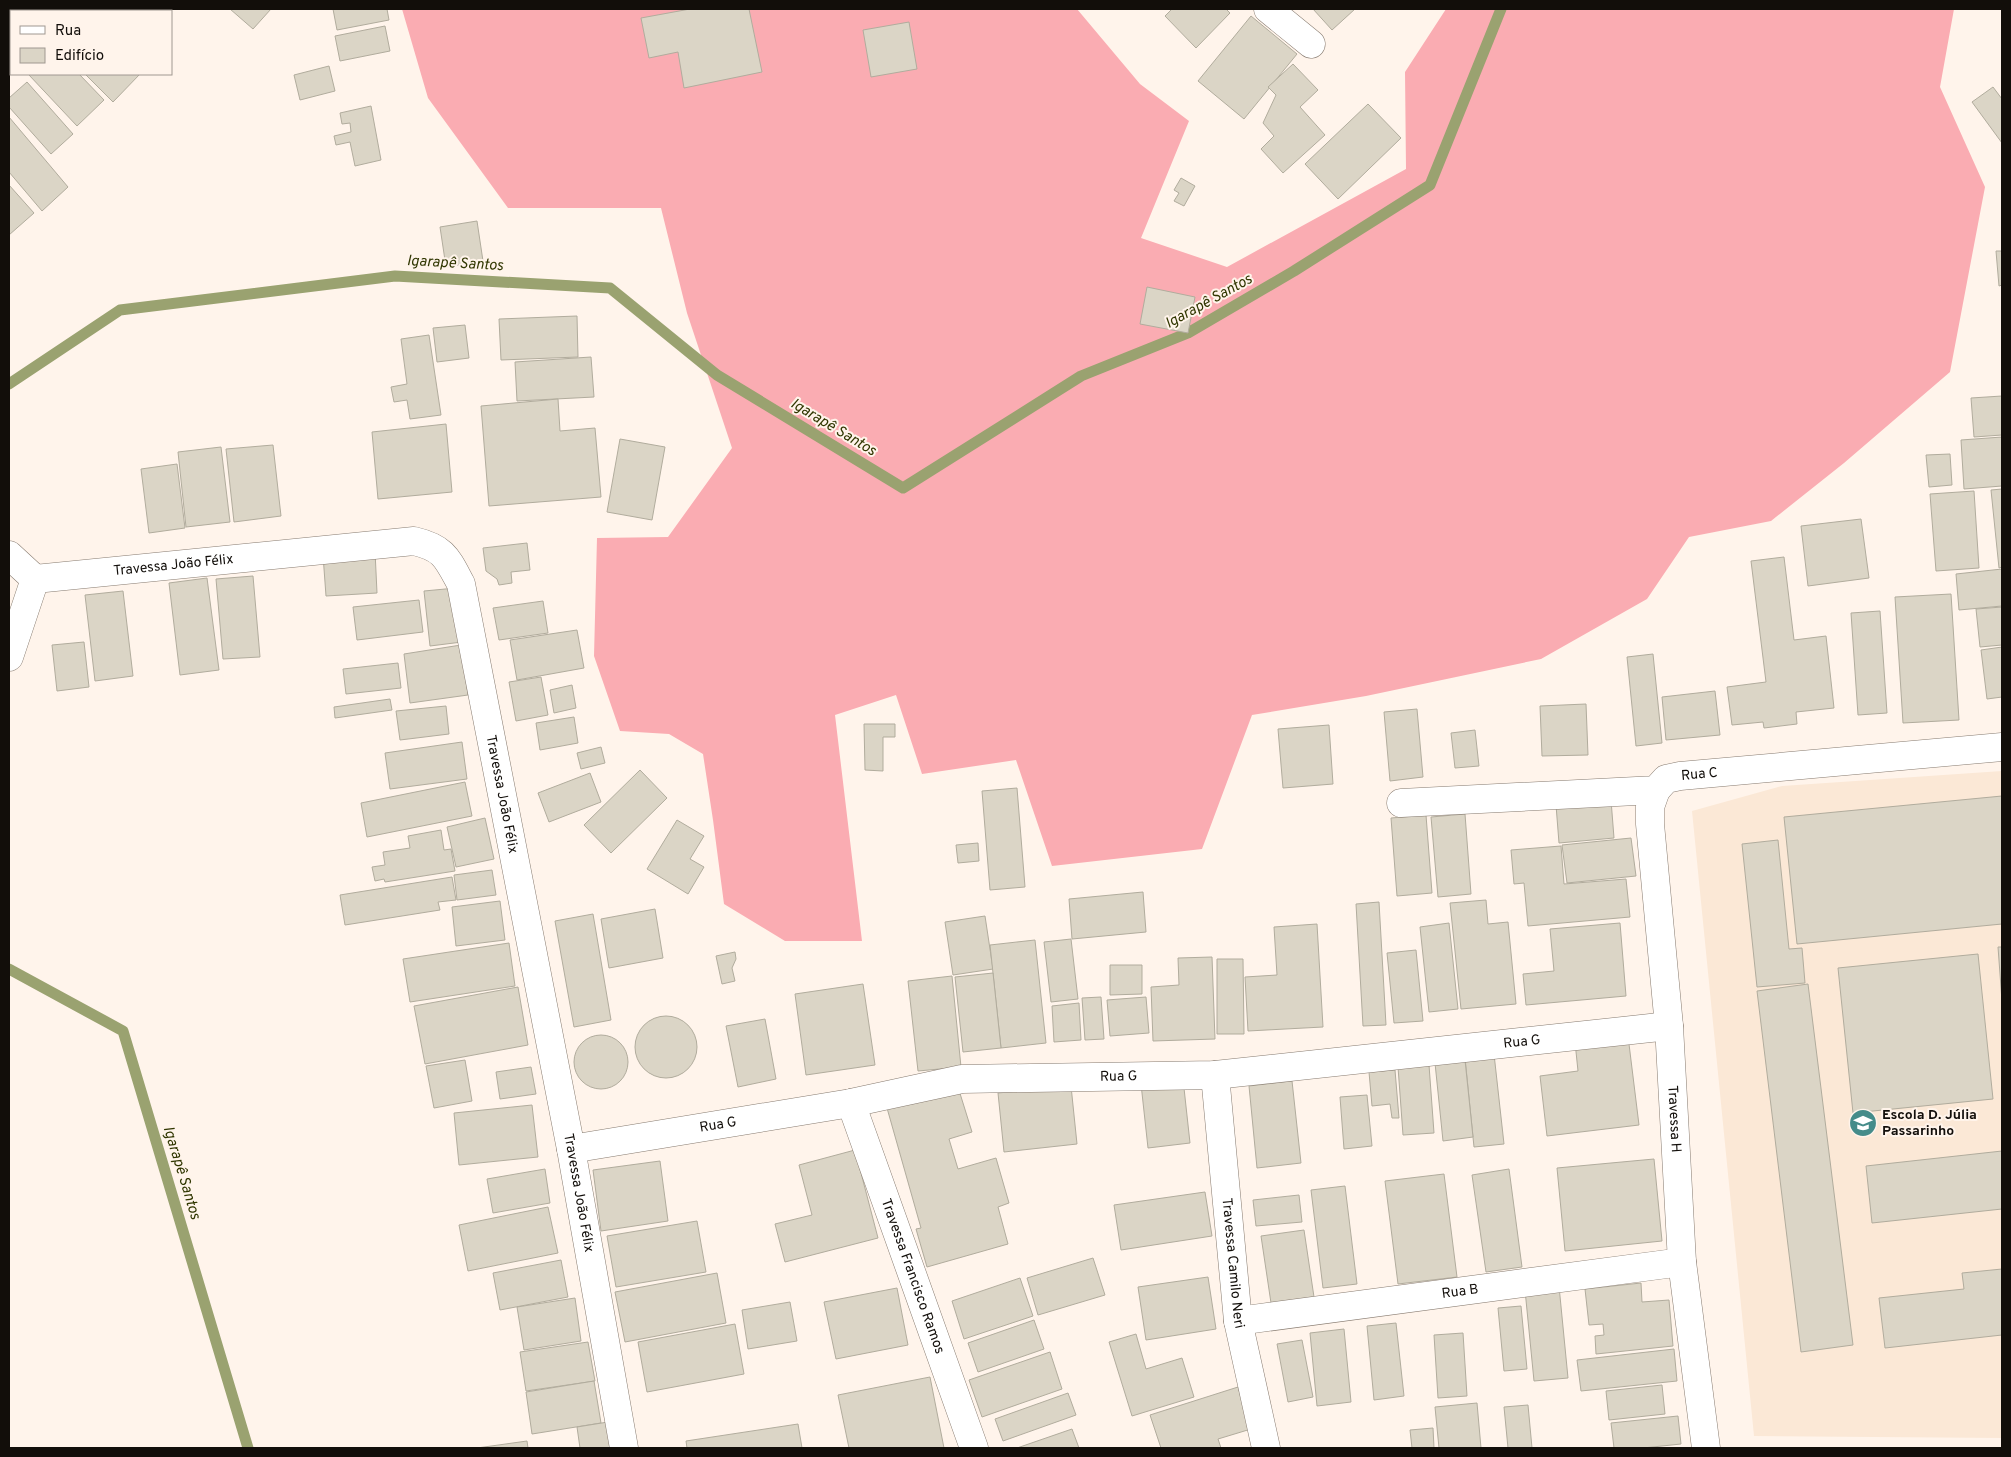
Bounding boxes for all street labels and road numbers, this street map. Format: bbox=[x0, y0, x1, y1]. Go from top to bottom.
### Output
street label: Travessa João Félix bbox=[113, 551, 234, 580]
street label: Travessa João Félix bbox=[482, 734, 522, 855]
street label: Rua C bbox=[1680, 764, 1719, 784]
street label: Rua G bbox=[1502, 1031, 1541, 1052]
street label: Rua G bbox=[1100, 1068, 1137, 1085]
street label: Travessa H bbox=[1664, 1085, 1684, 1153]
street label: Rua G bbox=[698, 1113, 738, 1136]
street label: Travessa João Félix bbox=[560, 1132, 598, 1254]
street label: Travessa Francisco Ramos bbox=[877, 1196, 948, 1356]
street label: Travessa Camilo Neri bbox=[1218, 1197, 1248, 1330]
street label: Rua B bbox=[1441, 1281, 1479, 1302]

